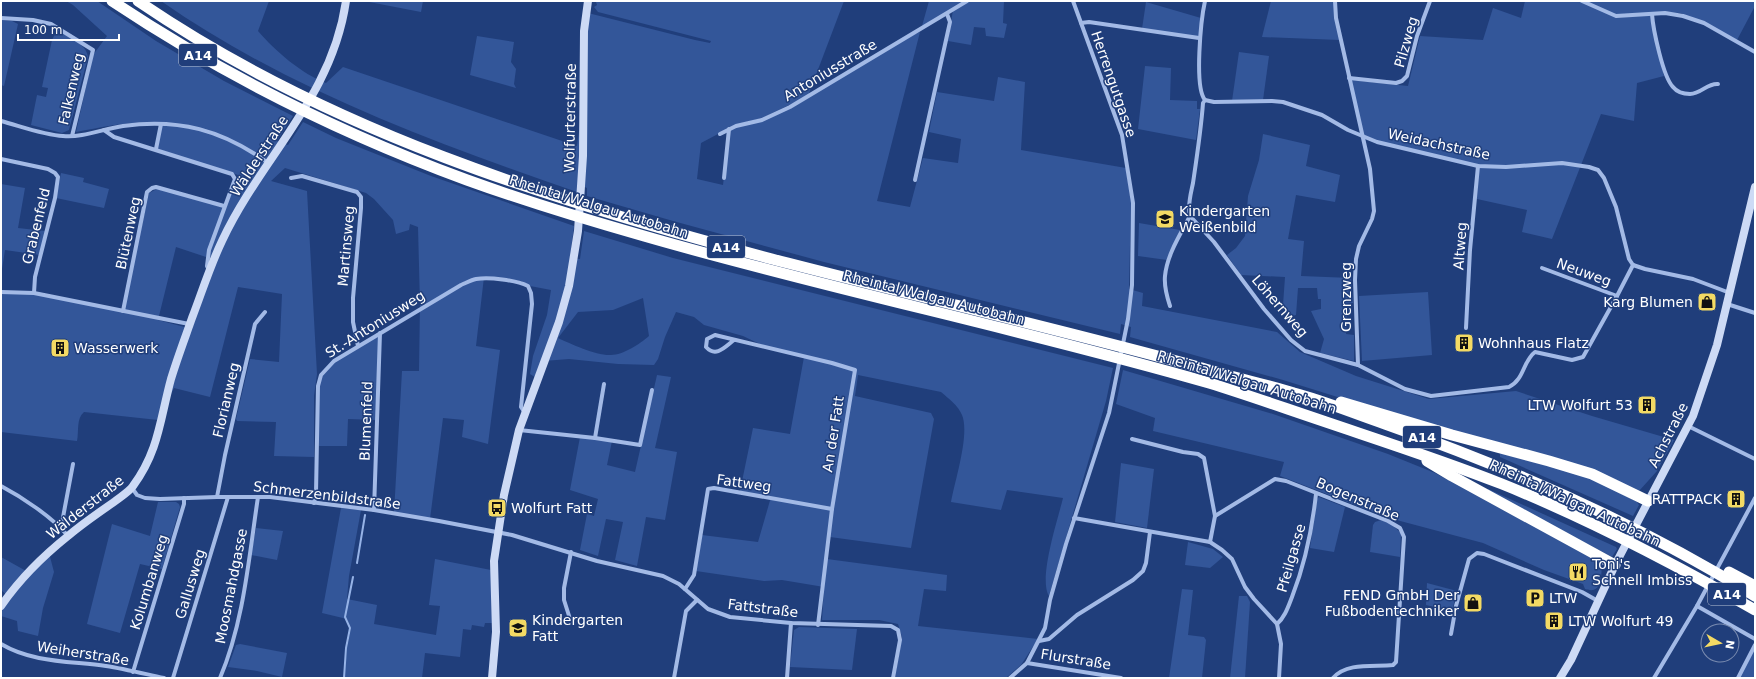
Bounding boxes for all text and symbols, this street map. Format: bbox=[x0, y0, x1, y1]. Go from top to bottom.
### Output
street label: Pilzweg bbox=[1391, 15, 1421, 69]
scale bar bbox=[18, 16, 119, 42]
text: 100 m bbox=[24, 23, 62, 37]
street label: Herrengutgasse bbox=[1088, 29, 1140, 139]
street label: Antoniusstraße bbox=[780, 36, 880, 104]
road number: A14 bbox=[179, 44, 217, 66]
street label: Falkenweg bbox=[55, 51, 87, 127]
street label: Wolfurterstraße bbox=[561, 63, 579, 173]
street label: Wälderstraße bbox=[227, 113, 291, 199]
street label: Weidachstraße bbox=[1386, 125, 1492, 163]
street label: Rheintal/Walgau Autobahn bbox=[507, 171, 691, 241]
street label: Grabenfeld bbox=[19, 186, 53, 266]
street label: Blütenweg bbox=[112, 195, 144, 271]
place label: Kindergarten Weißenbild bbox=[1179, 203, 1270, 235]
street label: Martinsweg bbox=[335, 205, 357, 287]
school or university icon: Kindergarten Weißenbild bbox=[1154, 208, 1176, 230]
street label: Altweg bbox=[1450, 222, 1470, 270]
road number: A14 bbox=[707, 236, 745, 258]
street label: Neuweg bbox=[1555, 255, 1613, 289]
street label: Grenzweg bbox=[1338, 262, 1354, 332]
street label: Rheintal/Walgau Autobahn bbox=[842, 267, 1026, 327]
street label: Löhernweg bbox=[1249, 272, 1311, 340]
street label: St.-Antoniusweg bbox=[322, 287, 428, 361]
shop icon: Karg Blumen bbox=[1696, 291, 1718, 313]
place label: Karg Blumen bbox=[1603, 294, 1693, 310]
building icon: Wohnhaus Flatz bbox=[1453, 332, 1475, 354]
place label: Wohnhaus Flatz bbox=[1478, 335, 1589, 351]
building icon: Wasserwerk bbox=[49, 337, 71, 359]
place label: Wasserwerk bbox=[74, 340, 159, 356]
street label: Rheintal/Walgau Autobahn bbox=[1155, 347, 1339, 417]
street label: Florianweg bbox=[210, 361, 242, 439]
street label: Blumenfeld bbox=[357, 381, 375, 461]
street label: An der Fatt bbox=[819, 394, 847, 473]
building icon: LTW Wolfurt 53 bbox=[1636, 394, 1658, 416]
place label: LTW Wolfurt 53 bbox=[1527, 397, 1633, 413]
street label: Achstraße bbox=[1645, 400, 1691, 470]
road number: A14 bbox=[1403, 426, 1441, 448]
street label: Rheintal/Walgau Autobahn bbox=[1487, 456, 1663, 550]
street label: Fattweg bbox=[716, 471, 772, 495]
street label: Wälderstraße bbox=[43, 472, 127, 542]
street label: Bogenstraße bbox=[1314, 474, 1402, 524]
street label: Schmerzenbildstraße bbox=[252, 478, 402, 512]
building icon: RATTPACK bbox=[1725, 488, 1747, 510]
place label: RATTPACK bbox=[1652, 491, 1723, 507]
bus stop icon: Wolfurt Fatt bbox=[486, 497, 508, 519]
place label: Wolfurt Fatt bbox=[511, 500, 593, 516]
street label: Pfeilgasse bbox=[1274, 522, 1308, 594]
street label: Moosmahdgasse bbox=[212, 527, 250, 645]
street label: Kolumbanweg bbox=[127, 532, 171, 632]
street label: Gallusweg bbox=[172, 547, 208, 621]
place label: Toni's Schnell Imbiss bbox=[1591, 556, 1692, 588]
restaurant icon: Toni's Schnell Imbiss bbox=[1567, 561, 1589, 583]
road number: A14 bbox=[1708, 583, 1746, 605]
place label: FEND GmbH Der Fußbodentechniker bbox=[1325, 587, 1459, 619]
parking icon: LTW bbox=[1524, 587, 1546, 609]
place label: LTW bbox=[1549, 590, 1577, 606]
shop icon: FEND GmbH Der Fußbodentechniker bbox=[1462, 592, 1484, 614]
street label: Fattstraße bbox=[727, 596, 799, 620]
building icon: LTW Wolfurt 49 bbox=[1543, 610, 1565, 632]
place label: Kindergarten Fatt bbox=[532, 612, 623, 644]
place label: LTW Wolfurt 49 bbox=[1568, 613, 1674, 629]
school or university icon: Kindergarten Fatt bbox=[507, 617, 529, 639]
north arrow bbox=[1700, 623, 1740, 663]
street label: Weiherstraße bbox=[36, 638, 130, 668]
text: N bbox=[1722, 639, 1737, 650]
street label: Flurstraße bbox=[1040, 646, 1112, 672]

